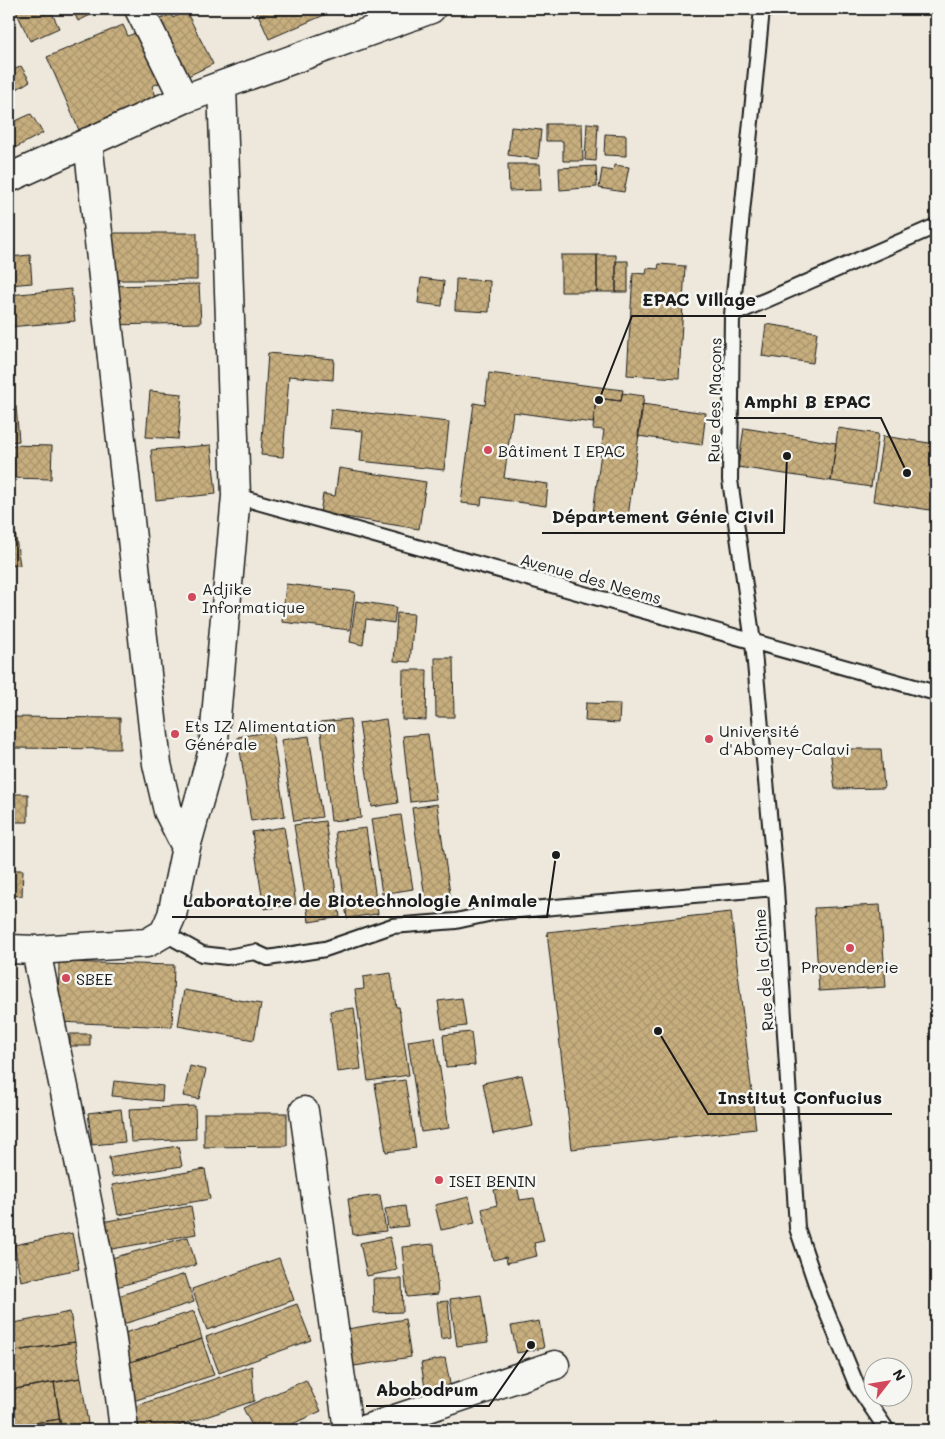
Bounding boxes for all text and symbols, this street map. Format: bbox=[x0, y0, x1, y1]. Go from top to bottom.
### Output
callout: EPAC Village bbox=[632, 283, 766, 316]
text: EPAC Village bbox=[642, 287, 756, 311]
street label: Rue des Maçons bbox=[702, 337, 726, 463]
callout: Amphi B EPAC bbox=[734, 385, 881, 418]
text: Amphi B EPAC bbox=[743, 389, 871, 413]
place label: Bâtiment I EPAC bbox=[498, 440, 625, 461]
marker: Bâtiment I EPAC bbox=[482, 444, 494, 456]
callout: Département Génie Civil bbox=[542, 500, 784, 533]
text: Département Génie Civil bbox=[552, 504, 774, 528]
street label: Avenue des Neems bbox=[518, 548, 664, 608]
place label: Adjike Informatique bbox=[202, 578, 305, 617]
marker: Adjike Informatique bbox=[186, 591, 198, 603]
place label: Ets IZ Alimentation Générale bbox=[185, 715, 336, 754]
place label: Université d'Abomey-Calavi bbox=[719, 720, 850, 759]
marker: Ets IZ Alimentation Générale bbox=[169, 728, 181, 740]
marker: Université d'Abomey-Calavi bbox=[703, 733, 715, 745]
callout: Laboratoire de Biotechnologie Animale bbox=[172, 884, 547, 917]
text: Laboratoire de Biotechnologie Animale bbox=[183, 888, 538, 912]
street label: Rue de la Chine bbox=[748, 908, 778, 1032]
marker: Provenderie bbox=[844, 942, 856, 954]
place label: Provenderie bbox=[801, 956, 899, 977]
place label: SBEE bbox=[76, 968, 113, 989]
marker: SBEE bbox=[60, 972, 72, 984]
callout: Institut Confucius bbox=[708, 1081, 892, 1114]
text: Institut Confucius bbox=[718, 1085, 882, 1109]
place label: ISEI BENIN bbox=[449, 1170, 536, 1191]
marker: ISEI BENIN bbox=[433, 1174, 445, 1186]
north arrow bbox=[862, 1356, 912, 1406]
text: N bbox=[889, 1366, 910, 1385]
callout: Abobodrum bbox=[366, 1373, 489, 1406]
text: Abobodrum bbox=[376, 1377, 478, 1401]

